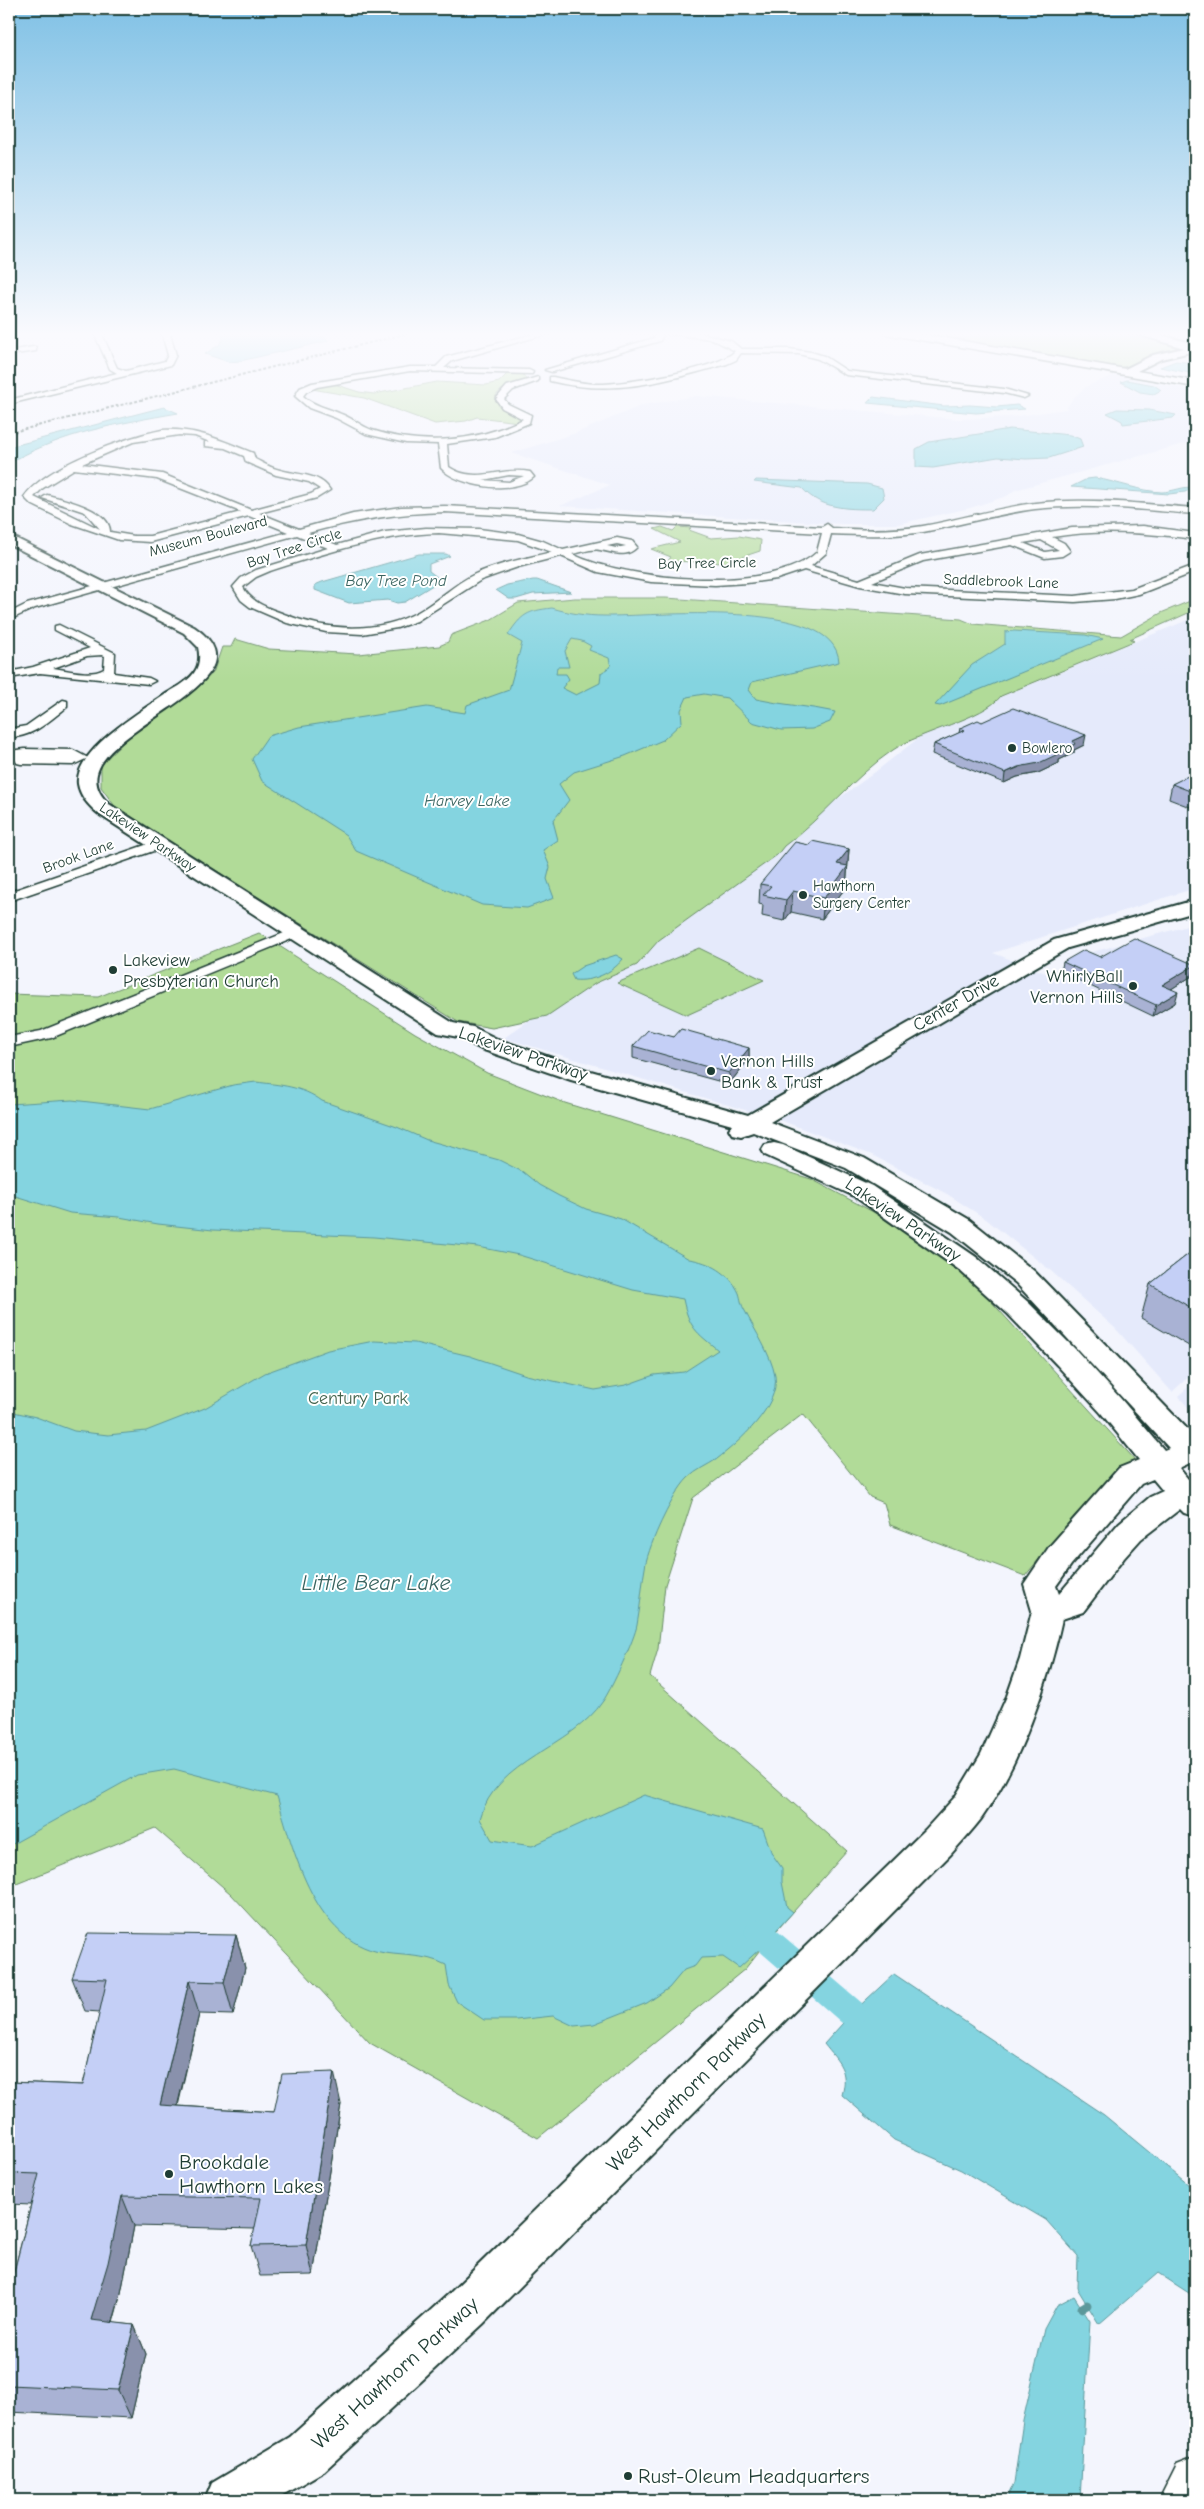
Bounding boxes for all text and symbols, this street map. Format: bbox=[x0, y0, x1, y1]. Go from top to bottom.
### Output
street label: Museum Boulevard bbox=[147, 512, 269, 560]
street label: Bay Tree Circle bbox=[244, 524, 344, 572]
street label: Bay Tree Circle bbox=[658, 553, 757, 573]
street label: Saddlebrook Lane bbox=[943, 570, 1059, 592]
water label: Bay Tree Pond bbox=[346, 572, 447, 590]
place label: Bowlero bbox=[1022, 739, 1073, 757]
marker: Bowlero bbox=[1006, 742, 1018, 754]
water label: Harvey Lake bbox=[424, 792, 510, 810]
street label: Lakeview Parkway bbox=[96, 798, 200, 876]
street label: Brook Lane bbox=[40, 835, 116, 877]
place label: Hawthorn Surgery Center bbox=[813, 877, 910, 912]
marker: Hawthorn Surgery Center bbox=[797, 889, 809, 901]
place label: Lakeview Presbyterian Church bbox=[123, 950, 279, 992]
marker: Lakeview Presbyterian Church bbox=[107, 964, 119, 976]
place label: WhirlyBall Vernon Hills bbox=[1030, 966, 1123, 1008]
street label: Center Drive bbox=[909, 970, 1003, 1036]
marker: WhirlyBall Vernon Hills bbox=[1127, 980, 1139, 992]
street label: Lakeview Parkway bbox=[456, 1022, 591, 1086]
place label: Vernon Hills Bank & Trust bbox=[721, 1051, 823, 1093]
marker: Vernon Hills Bank & Trust bbox=[705, 1065, 717, 1077]
street label: Lakeview Parkway bbox=[841, 1174, 966, 1267]
park label: Century Park bbox=[308, 1388, 408, 1409]
water label: Little Bear Lake bbox=[302, 1570, 450, 1596]
street label: West Hawthorn Parkway bbox=[601, 2007, 771, 2177]
place label: Brookdale Hawthorn Lakes bbox=[179, 2150, 323, 2198]
marker: Brookdale Hawthorn Lakes bbox=[163, 2168, 175, 2180]
street label: West Hawthorn Parkway bbox=[307, 2292, 484, 2454]
place label: Rust-Oleum Headquarters bbox=[638, 2464, 870, 2488]
marker: Rust-Oleum Headquarters bbox=[622, 2470, 634, 2482]

